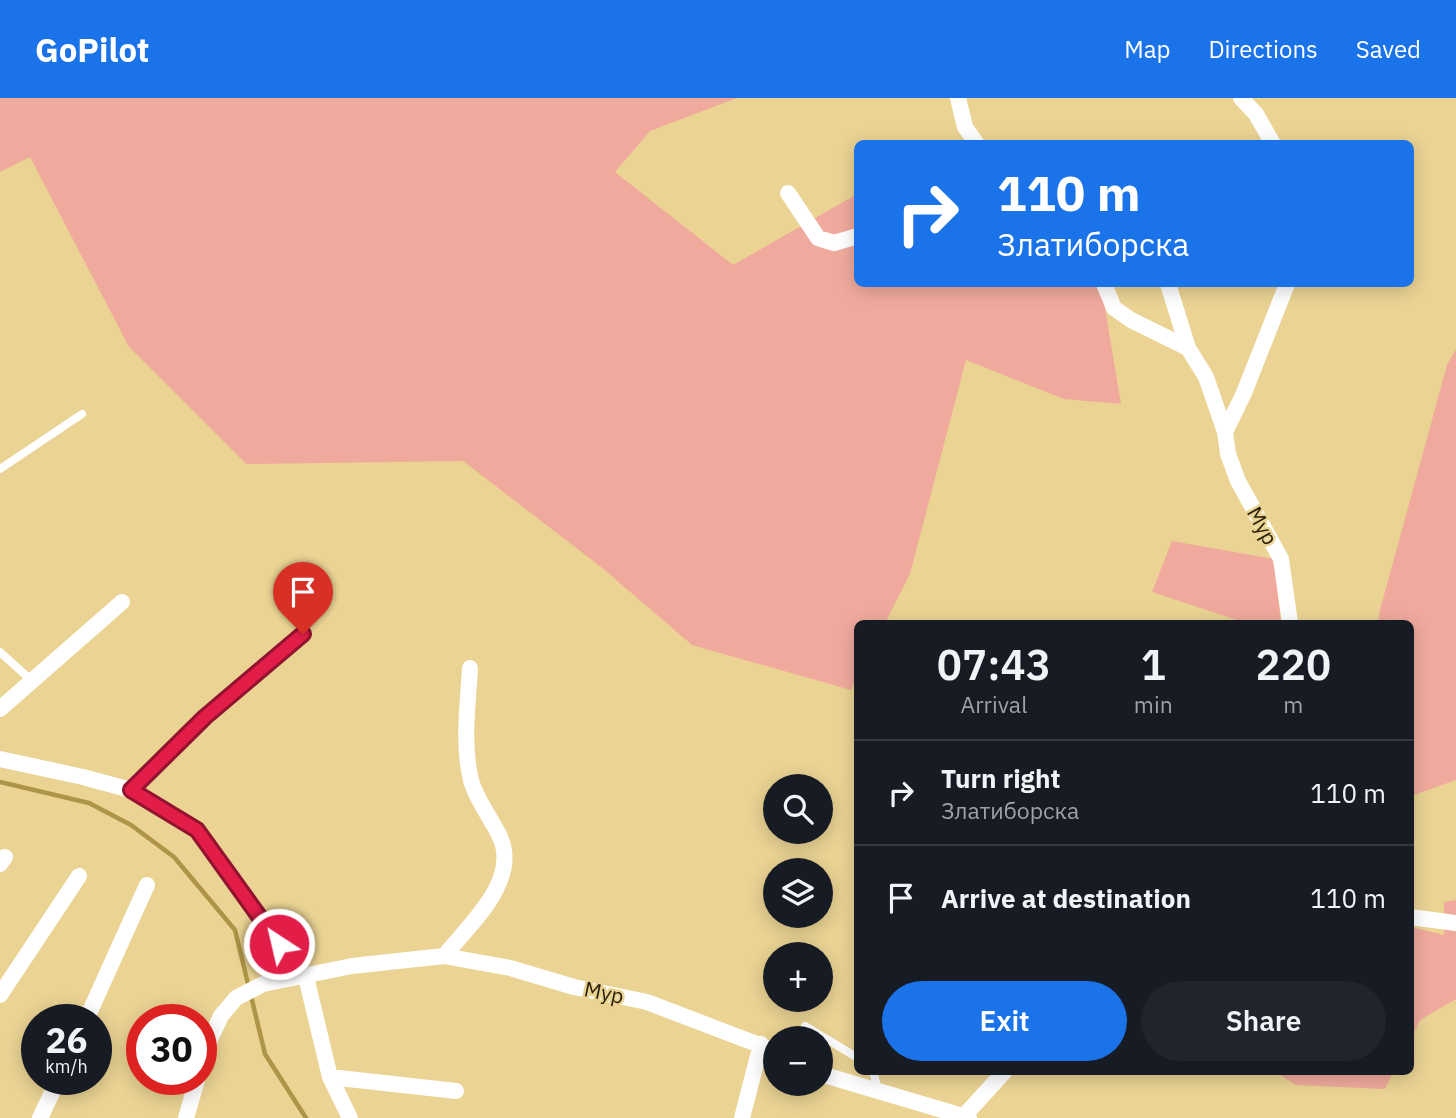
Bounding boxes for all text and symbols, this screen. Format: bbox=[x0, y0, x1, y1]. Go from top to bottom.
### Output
text: GoPilot bbox=[35, 28, 149, 71]
text: Map bbox=[1124, 33, 1170, 65]
text: Directions bbox=[1208, 33, 1318, 65]
text: Saved bbox=[1356, 33, 1421, 65]
text: 110 m bbox=[997, 161, 1141, 224]
icon: right bbox=[882, 168, 973, 259]
text: Златиборска bbox=[997, 223, 1189, 265]
street label: Мур bbox=[1241, 501, 1285, 550]
pin bbox=[273, 562, 333, 634]
icon: arrive bbox=[284, 573, 322, 611]
text: 07:43 bbox=[937, 637, 1051, 692]
text: 1 bbox=[1141, 637, 1166, 692]
text: 220 bbox=[1256, 637, 1331, 692]
text: Arrival bbox=[960, 689, 1027, 719]
text: min bbox=[1134, 689, 1173, 719]
text: m bbox=[1283, 689, 1303, 719]
text: Turn right bbox=[941, 761, 1060, 795]
map controls bbox=[763, 774, 833, 1096]
button: search bbox=[763, 774, 833, 844]
icon: right bbox=[882, 774, 920, 812]
text: 110 m bbox=[1310, 776, 1386, 810]
text: Златиборска bbox=[941, 795, 1079, 825]
button: layers bbox=[763, 858, 833, 928]
icon: arrive bbox=[882, 879, 920, 917]
text: Arrive at destination bbox=[941, 881, 1191, 915]
text: 110 m bbox=[1310, 881, 1386, 915]
position arrow bbox=[242, 907, 316, 981]
button: + bbox=[763, 942, 833, 1012]
street label: Мур bbox=[582, 974, 627, 1010]
button: Exit bbox=[882, 981, 1127, 1061]
button: Share bbox=[1141, 981, 1386, 1061]
speed limit sign: 30 bbox=[126, 1004, 217, 1095]
text: 26 bbox=[45, 1017, 88, 1063]
button: − bbox=[763, 1026, 833, 1096]
text: km/h bbox=[45, 1055, 88, 1078]

